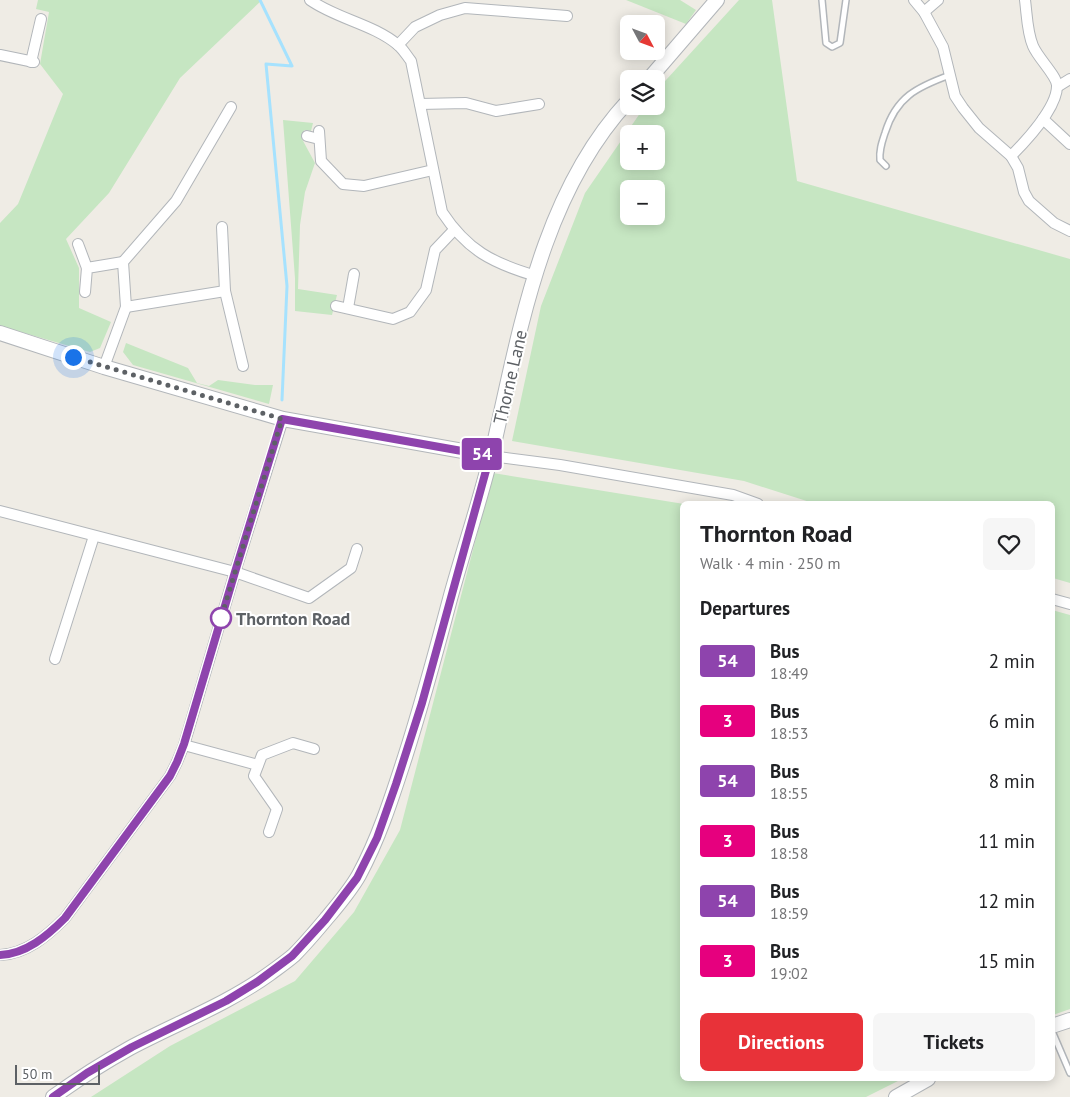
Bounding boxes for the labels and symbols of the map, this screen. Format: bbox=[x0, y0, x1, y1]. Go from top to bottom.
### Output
north arrow bbox=[620, 15, 665, 60]
street label: Thorne Lane bbox=[488, 328, 532, 426]
your location bbox=[61, 345, 86, 370]
line badge: 54 bbox=[460, 438, 504, 470]
marker: Thornton Road bbox=[210, 607, 232, 629]
place label: Thornton Road bbox=[236, 607, 350, 630]
scale bar bbox=[15, 1062, 100, 1085]

